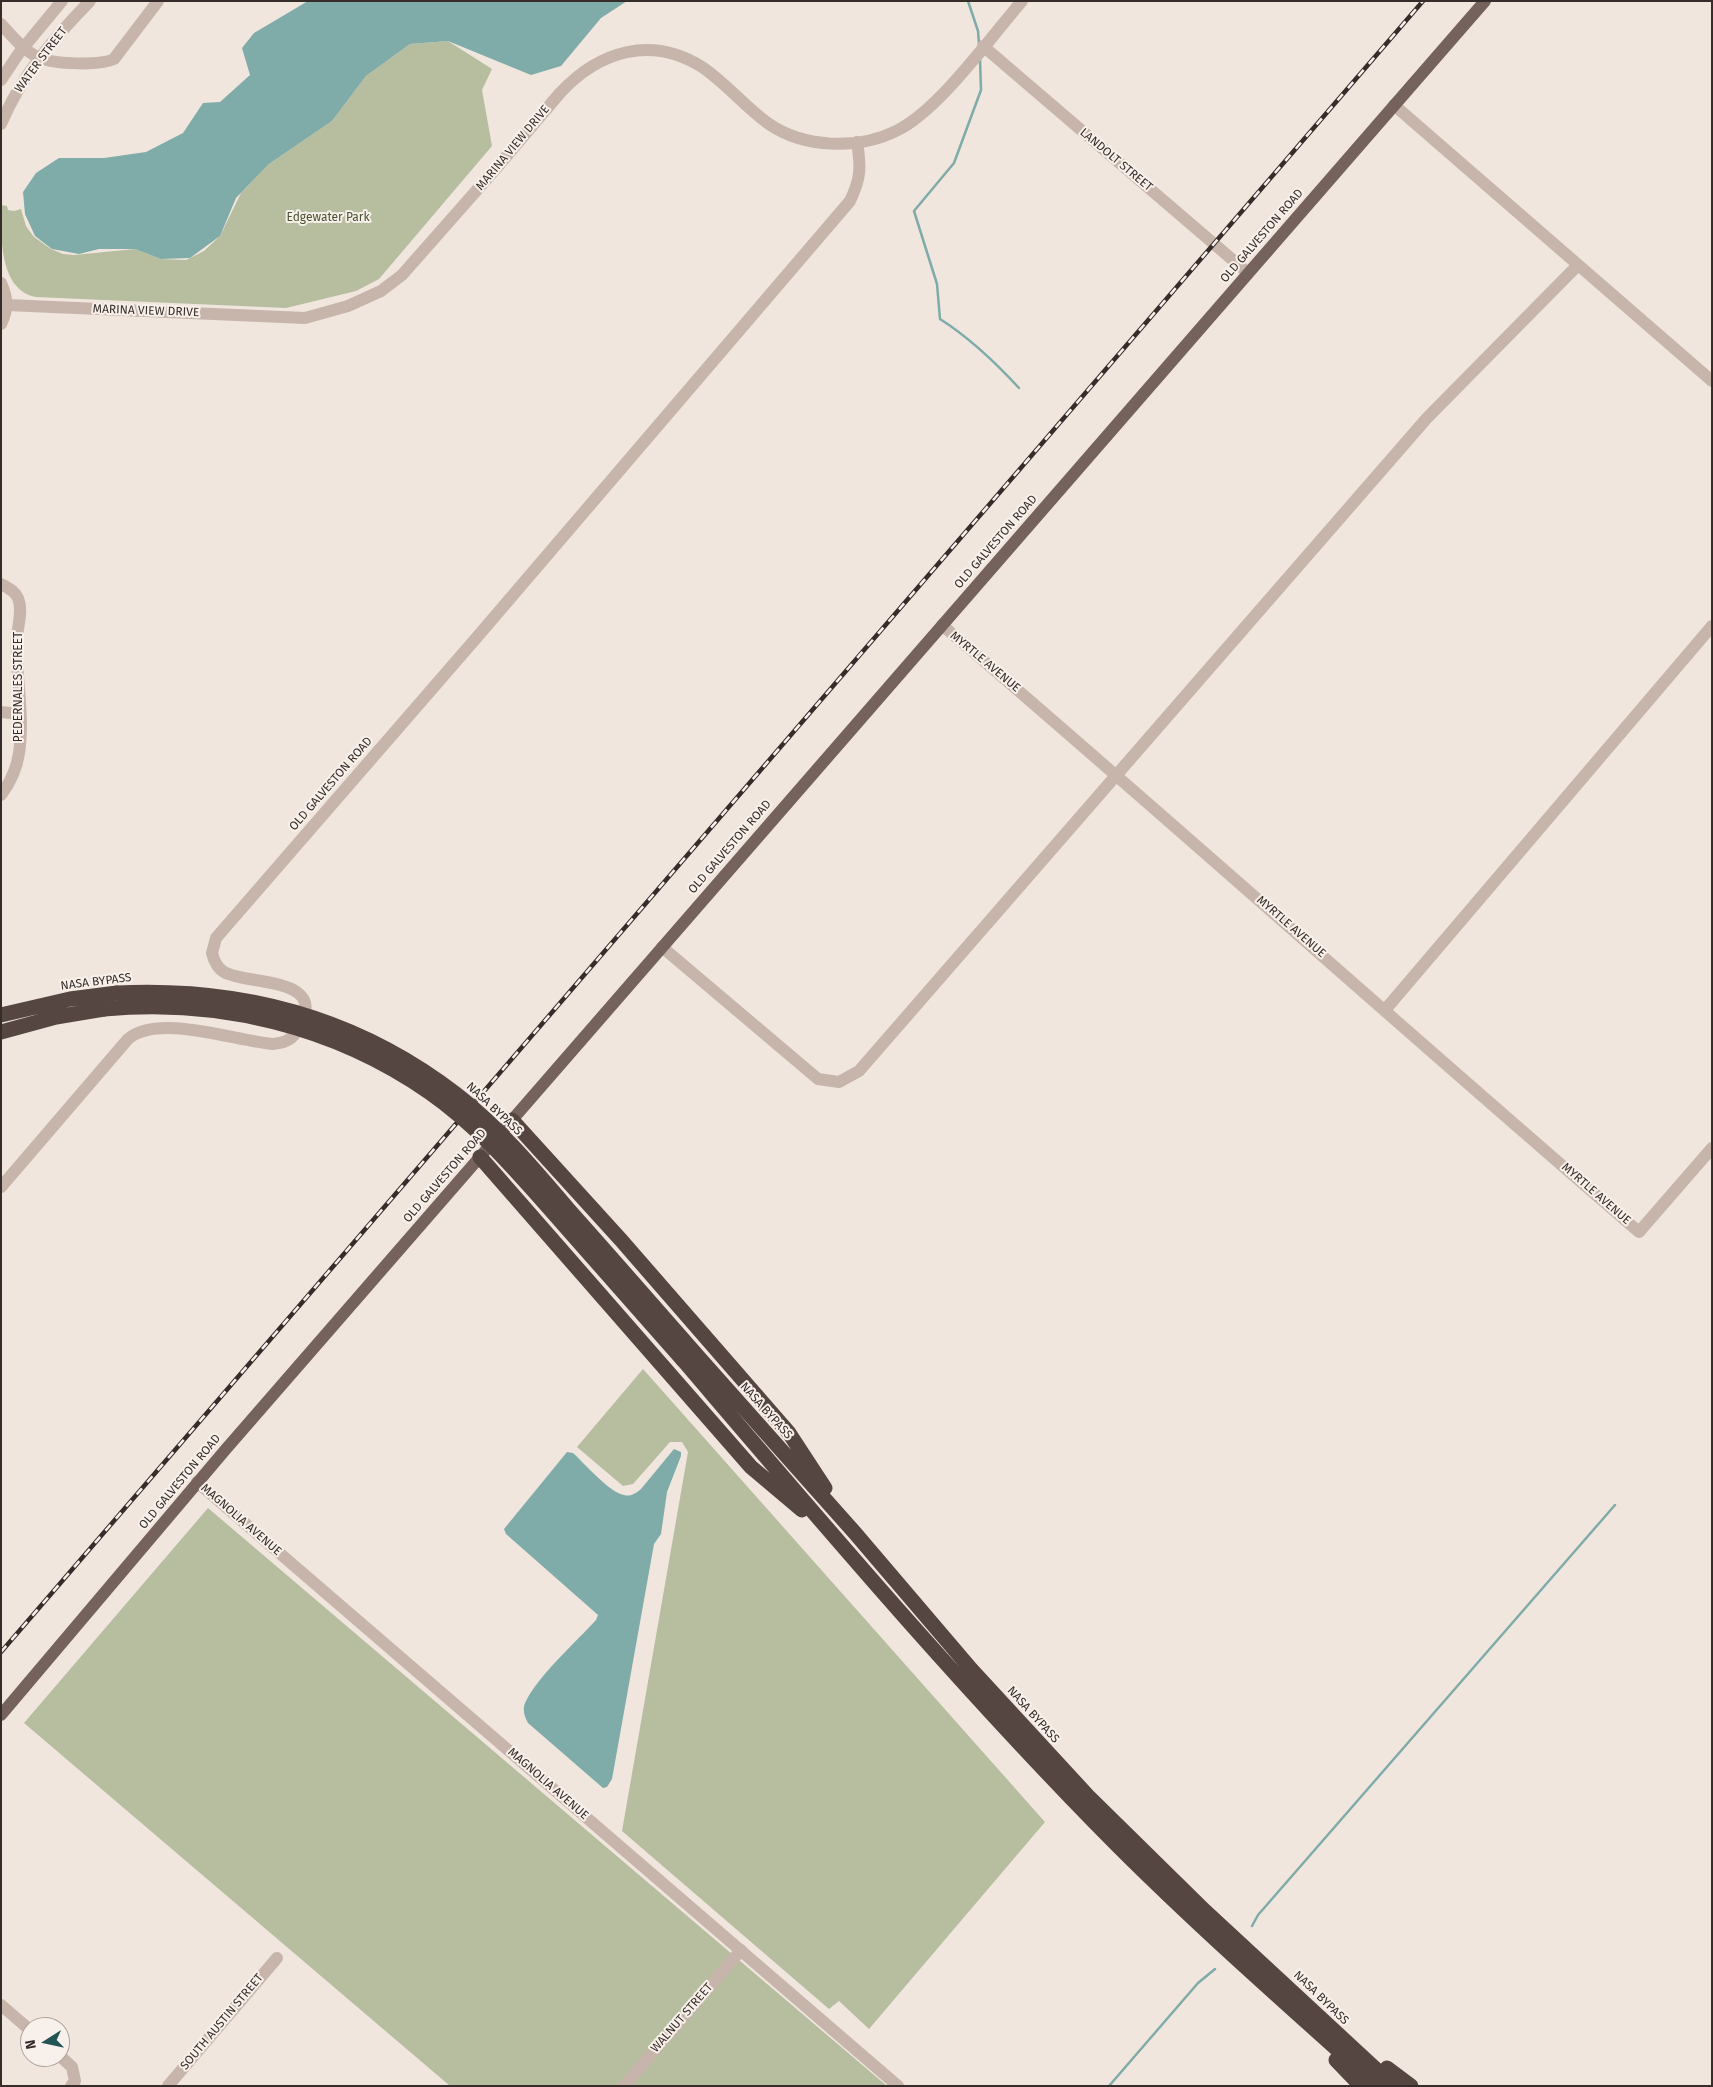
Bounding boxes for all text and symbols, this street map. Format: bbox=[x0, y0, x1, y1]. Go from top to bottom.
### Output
street label: WATER STREET bbox=[12, 25, 70, 95]
street label: MARINA VIEW DRIVE bbox=[473, 103, 553, 193]
street label: LANDOLT STREET bbox=[1077, 125, 1155, 195]
street label: OLD GALVESTON ROAD bbox=[1217, 186, 1307, 286]
park label: Edgewater Park bbox=[286, 211, 370, 225]
street label: MARINA VIEW DRIVE bbox=[92, 302, 200, 320]
street label: OLD GALVESTON ROAD bbox=[951, 492, 1041, 592]
street label: MYRTLE AVENUE bbox=[947, 629, 1023, 695]
street label: PEDERNALES STREET bbox=[12, 632, 26, 742]
street label: OLD GALVESTON ROAD bbox=[286, 734, 376, 834]
street label: OLD GALVESTON ROAD bbox=[685, 797, 775, 897]
street label: MYRTLE AVENUE bbox=[1253, 893, 1329, 961]
street label: NASA BYPASS bbox=[60, 971, 132, 993]
street label: NASA BYPASS bbox=[463, 1079, 525, 1139]
street label: OLD GALVESTON ROAD bbox=[400, 1126, 490, 1226]
street label: MYRTLE AVENUE bbox=[1558, 1160, 1634, 1228]
street label: NASA BYPASS bbox=[737, 1380, 795, 1442]
street label: OLD GALVESTON ROAD bbox=[136, 1432, 224, 1532]
street label: MAGNOLIA AVENUE bbox=[198, 1481, 284, 1559]
street label: NASA BYPASS bbox=[1004, 1684, 1062, 1746]
street label: MAGNOLIA AVENUE bbox=[505, 1745, 591, 1823]
street label: NASA BYPASS bbox=[1290, 1968, 1352, 2028]
street label: SOUTH AUSTIN STREET bbox=[178, 1971, 266, 2073]
street label: WALNUT STREET bbox=[648, 1980, 716, 2056]
north arrow bbox=[20, 2017, 70, 2067]
text: N bbox=[22, 2038, 40, 2051]

